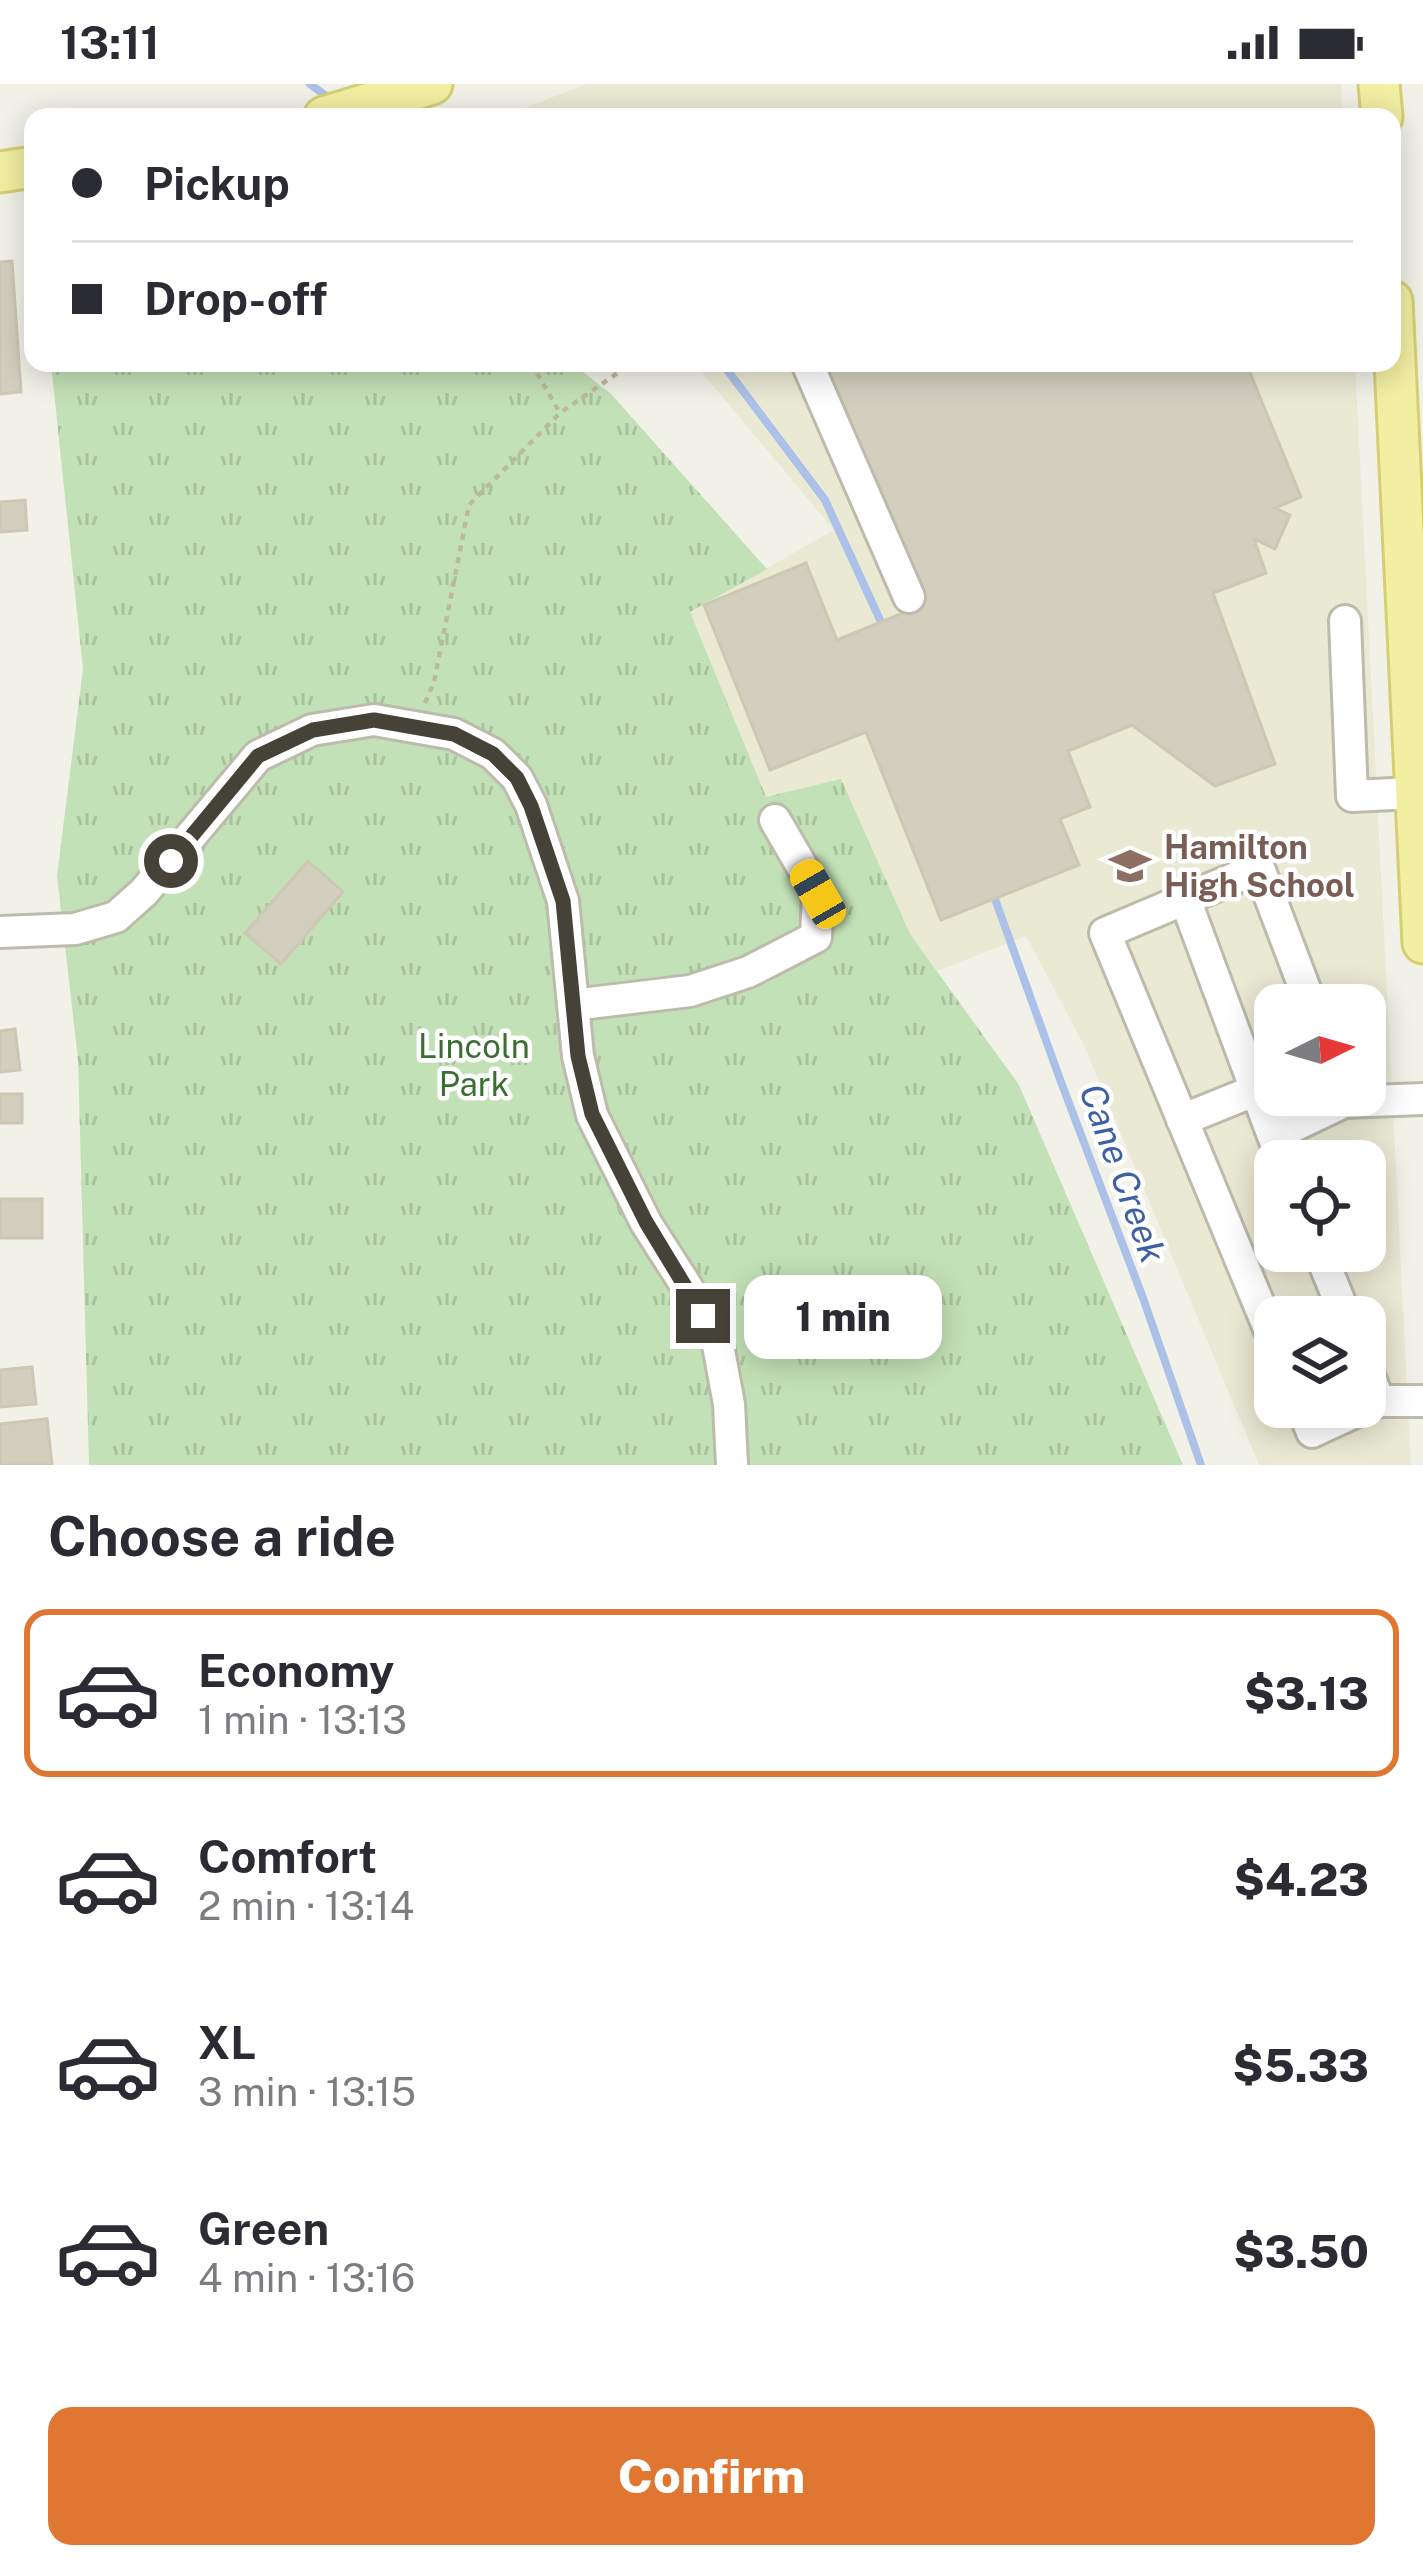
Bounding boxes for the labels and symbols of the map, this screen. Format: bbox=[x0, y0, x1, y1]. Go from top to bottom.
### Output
place label: Hamilton High School bbox=[1164, 828, 1355, 904]
route start bbox=[144, 834, 198, 888]
school or university icon: Hamilton High School bbox=[1107, 843, 1153, 889]
car bbox=[784, 854, 852, 934]
north arrow bbox=[1254, 984, 1386, 1116]
park label: Lincoln Park bbox=[418, 1027, 530, 1103]
water label: Cane Creek bbox=[1071, 1078, 1175, 1269]
callout: 1 min bbox=[745, 1274, 943, 1358]
route end bbox=[676, 1289, 730, 1343]

